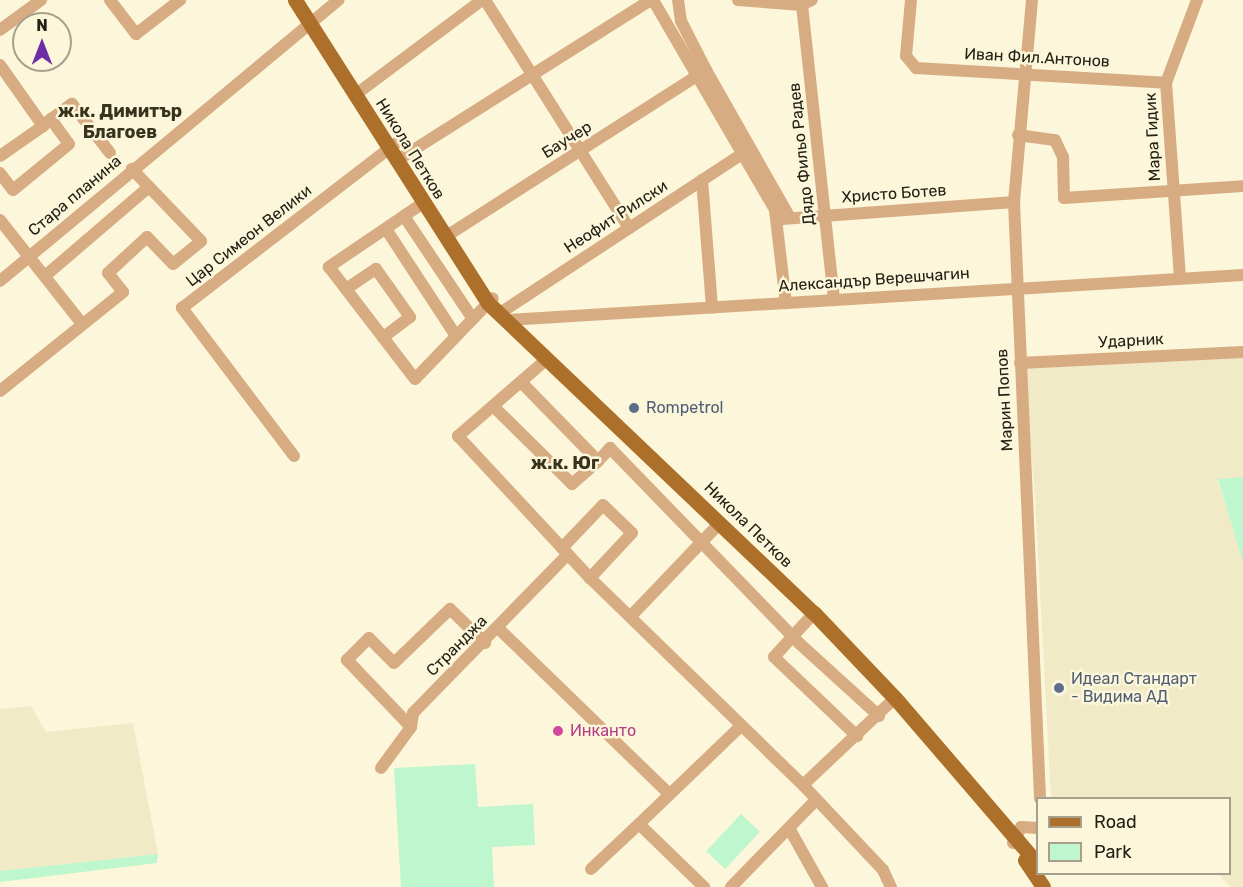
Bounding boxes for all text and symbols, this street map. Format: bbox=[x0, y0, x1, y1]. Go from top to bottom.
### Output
north arrow bbox=[12, 12, 72, 72]
text: N bbox=[36, 16, 48, 35]
street label: Иван Фил.Антонов bbox=[964, 45, 1110, 71]
street label: Дядо Фильо Радев bbox=[785, 82, 819, 226]
street label: Мара Гидик bbox=[1141, 92, 1165, 182]
street label: Никола Петков bbox=[371, 95, 449, 203]
district label: ж.к. Димитър Благоев bbox=[58, 101, 182, 144]
street label: Баучер bbox=[539, 117, 595, 163]
street label: Стара планина bbox=[25, 151, 125, 241]
street label: Неофит Рилски bbox=[561, 176, 671, 258]
street label: Цар Симеон Велики bbox=[182, 181, 316, 291]
street label: Христо Ботев bbox=[841, 181, 947, 207]
street label: Александър Верешчагин bbox=[778, 264, 970, 296]
street label: Ударник bbox=[1098, 330, 1164, 352]
street label: Марин Попов bbox=[993, 348, 1017, 452]
place label: Rompetrol bbox=[646, 398, 723, 418]
marker: Rompetrol bbox=[627, 401, 641, 415]
district label: ж.к. Юг bbox=[531, 452, 599, 474]
street label: Никола Петков bbox=[700, 478, 796, 572]
street label: Странджа bbox=[423, 612, 491, 680]
place label: Идеал Стандарт - Видима АД bbox=[1071, 669, 1197, 707]
marker: Идеал Стандарт - Видима АД bbox=[1052, 681, 1066, 695]
place label: Инканто bbox=[570, 721, 636, 741]
marker: Инканто bbox=[551, 724, 565, 738]
legend bbox=[1036, 797, 1231, 875]
text: Road bbox=[1094, 811, 1137, 833]
text: Park bbox=[1094, 841, 1131, 863]

